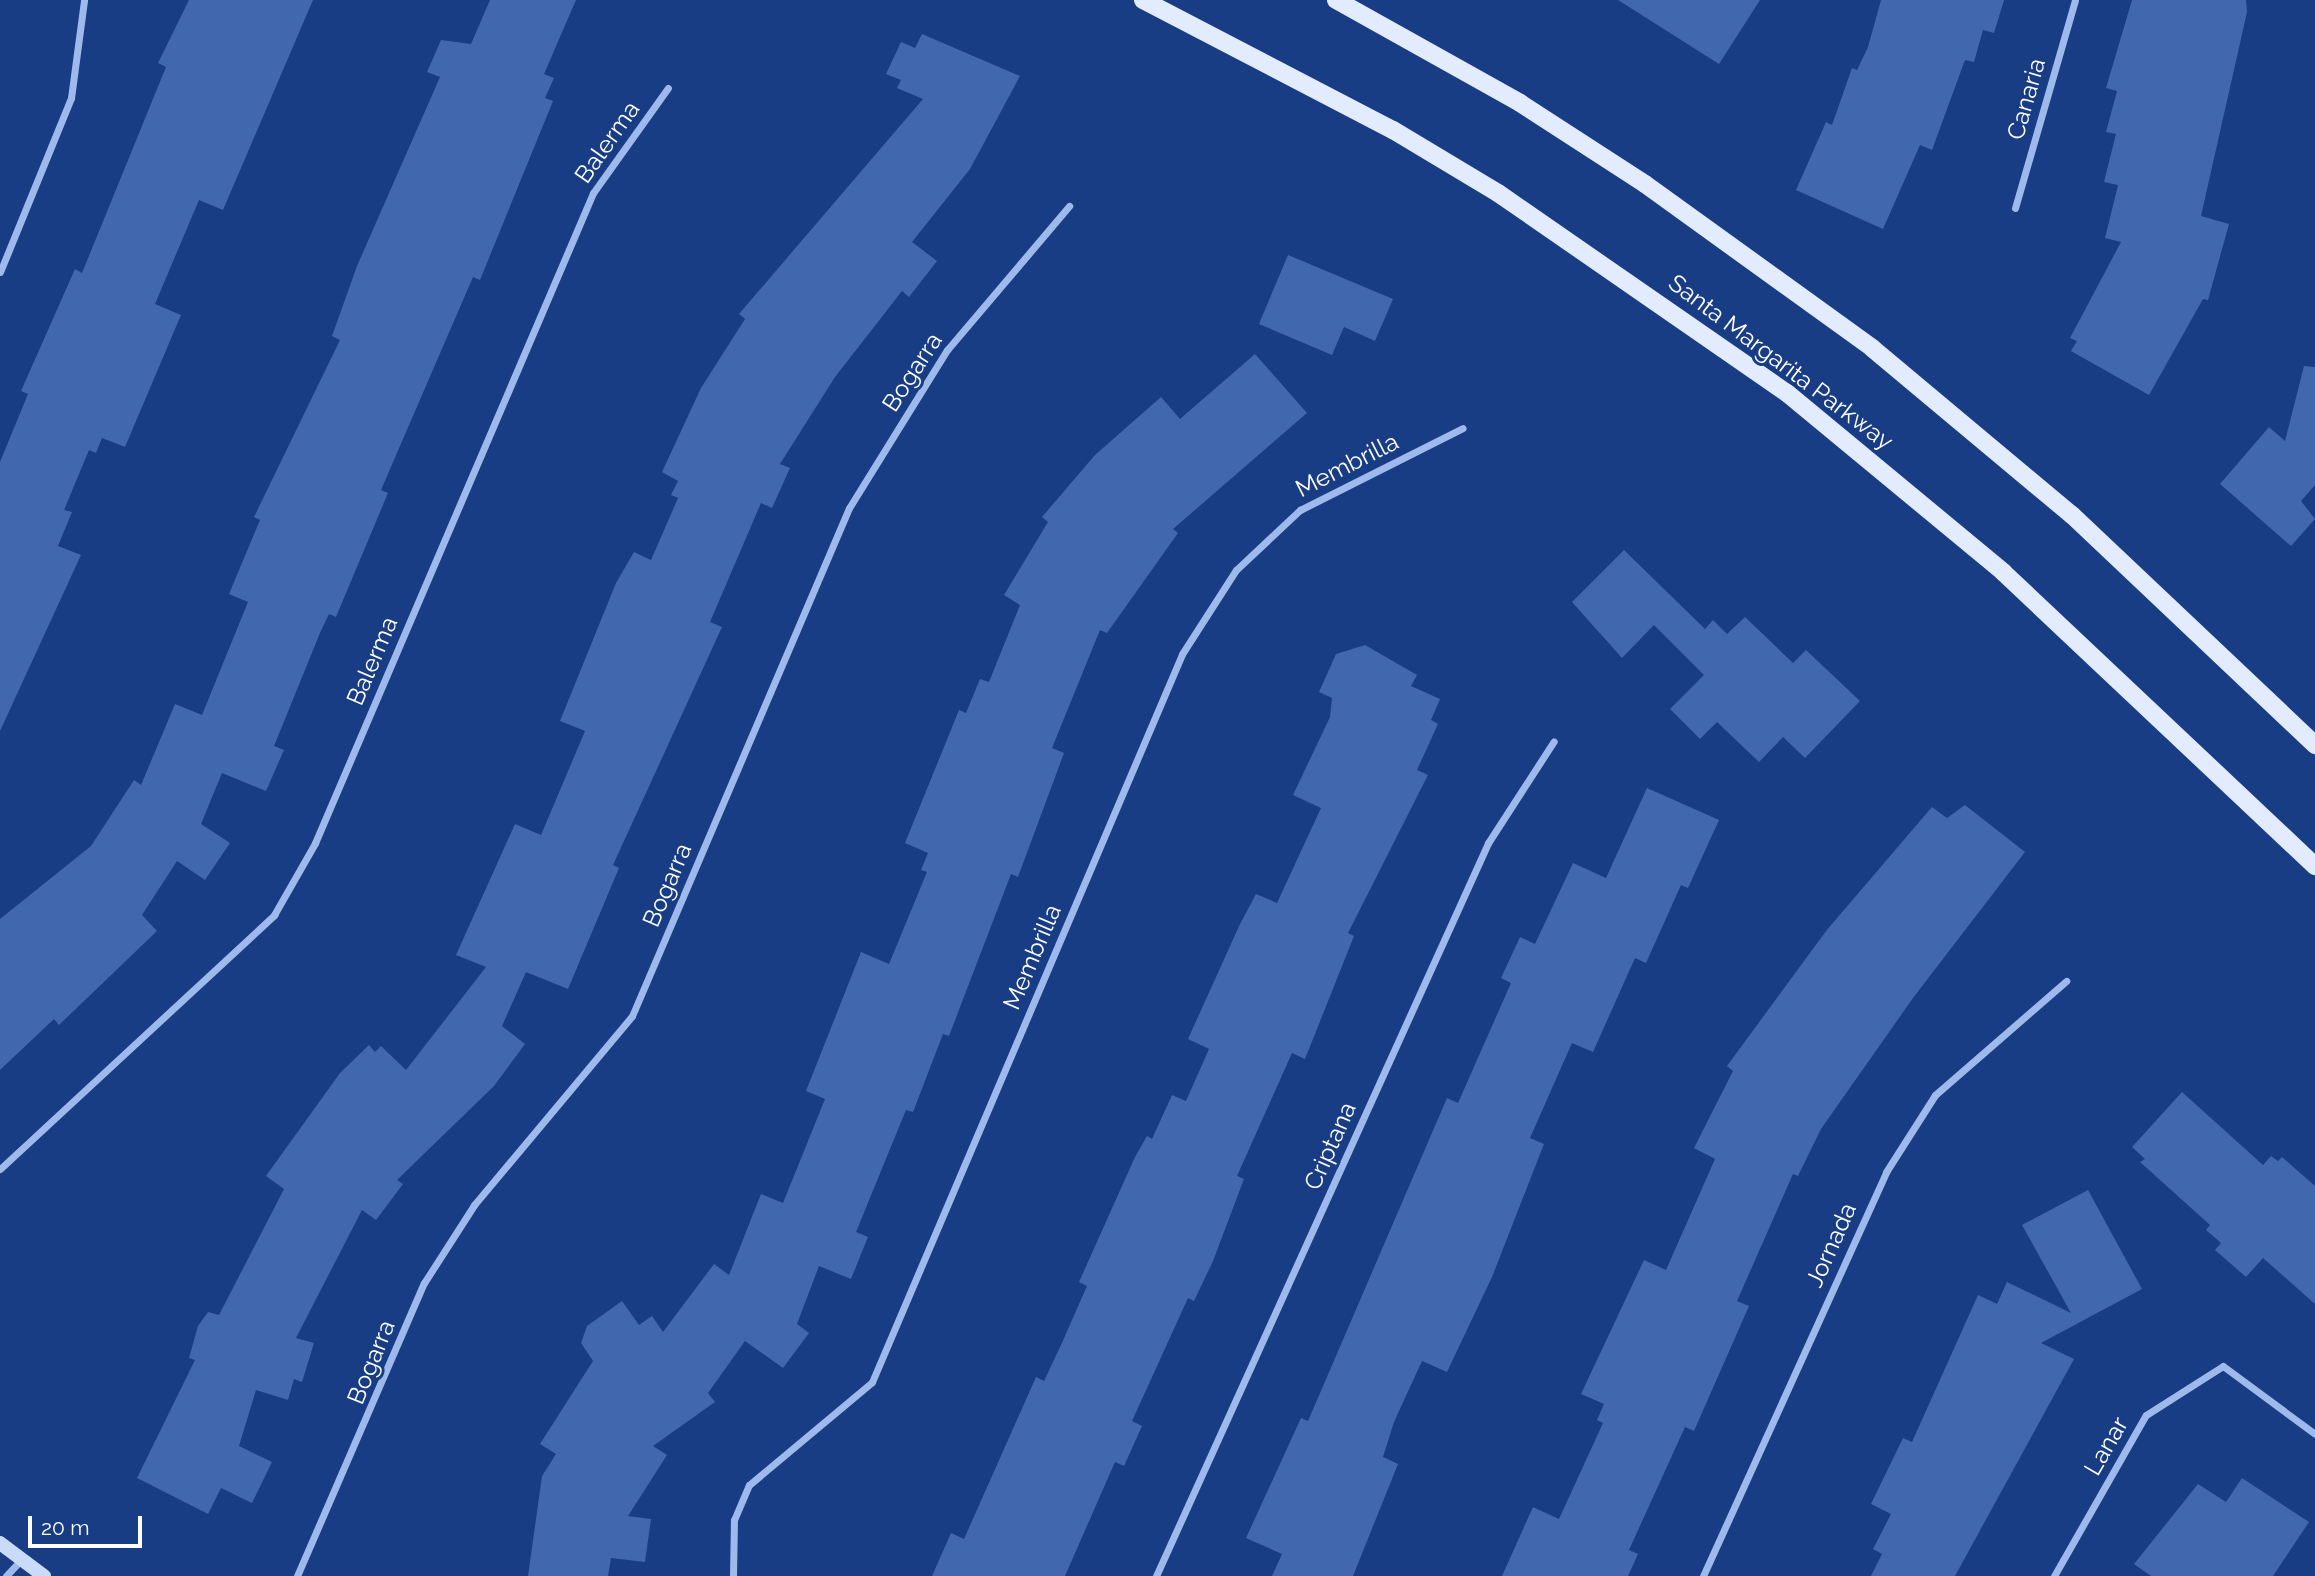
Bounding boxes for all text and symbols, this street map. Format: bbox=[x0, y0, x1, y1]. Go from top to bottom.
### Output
street label: Canaria bbox=[2001, 55, 2051, 143]
street label: Balerma bbox=[568, 96, 646, 188]
street label: Santa Margarita Parkway bbox=[1663, 268, 1899, 456]
street label: Bogarra bbox=[876, 327, 948, 417]
street label: Membrilla bbox=[1291, 427, 1403, 503]
street label: Balerma bbox=[341, 612, 403, 710]
street label: Bogarra bbox=[637, 839, 697, 931]
street label: Membrilla bbox=[997, 900, 1067, 1014]
street label: Criptana bbox=[1298, 1098, 1362, 1194]
street label: Jornada bbox=[1800, 1198, 1862, 1292]
street label: Bogarra bbox=[341, 1316, 401, 1408]
street label: Lanar bbox=[2078, 1412, 2134, 1480]
scale bar bbox=[32, 1502, 145, 1546]
text: 20 m bbox=[41, 1515, 89, 1540]

